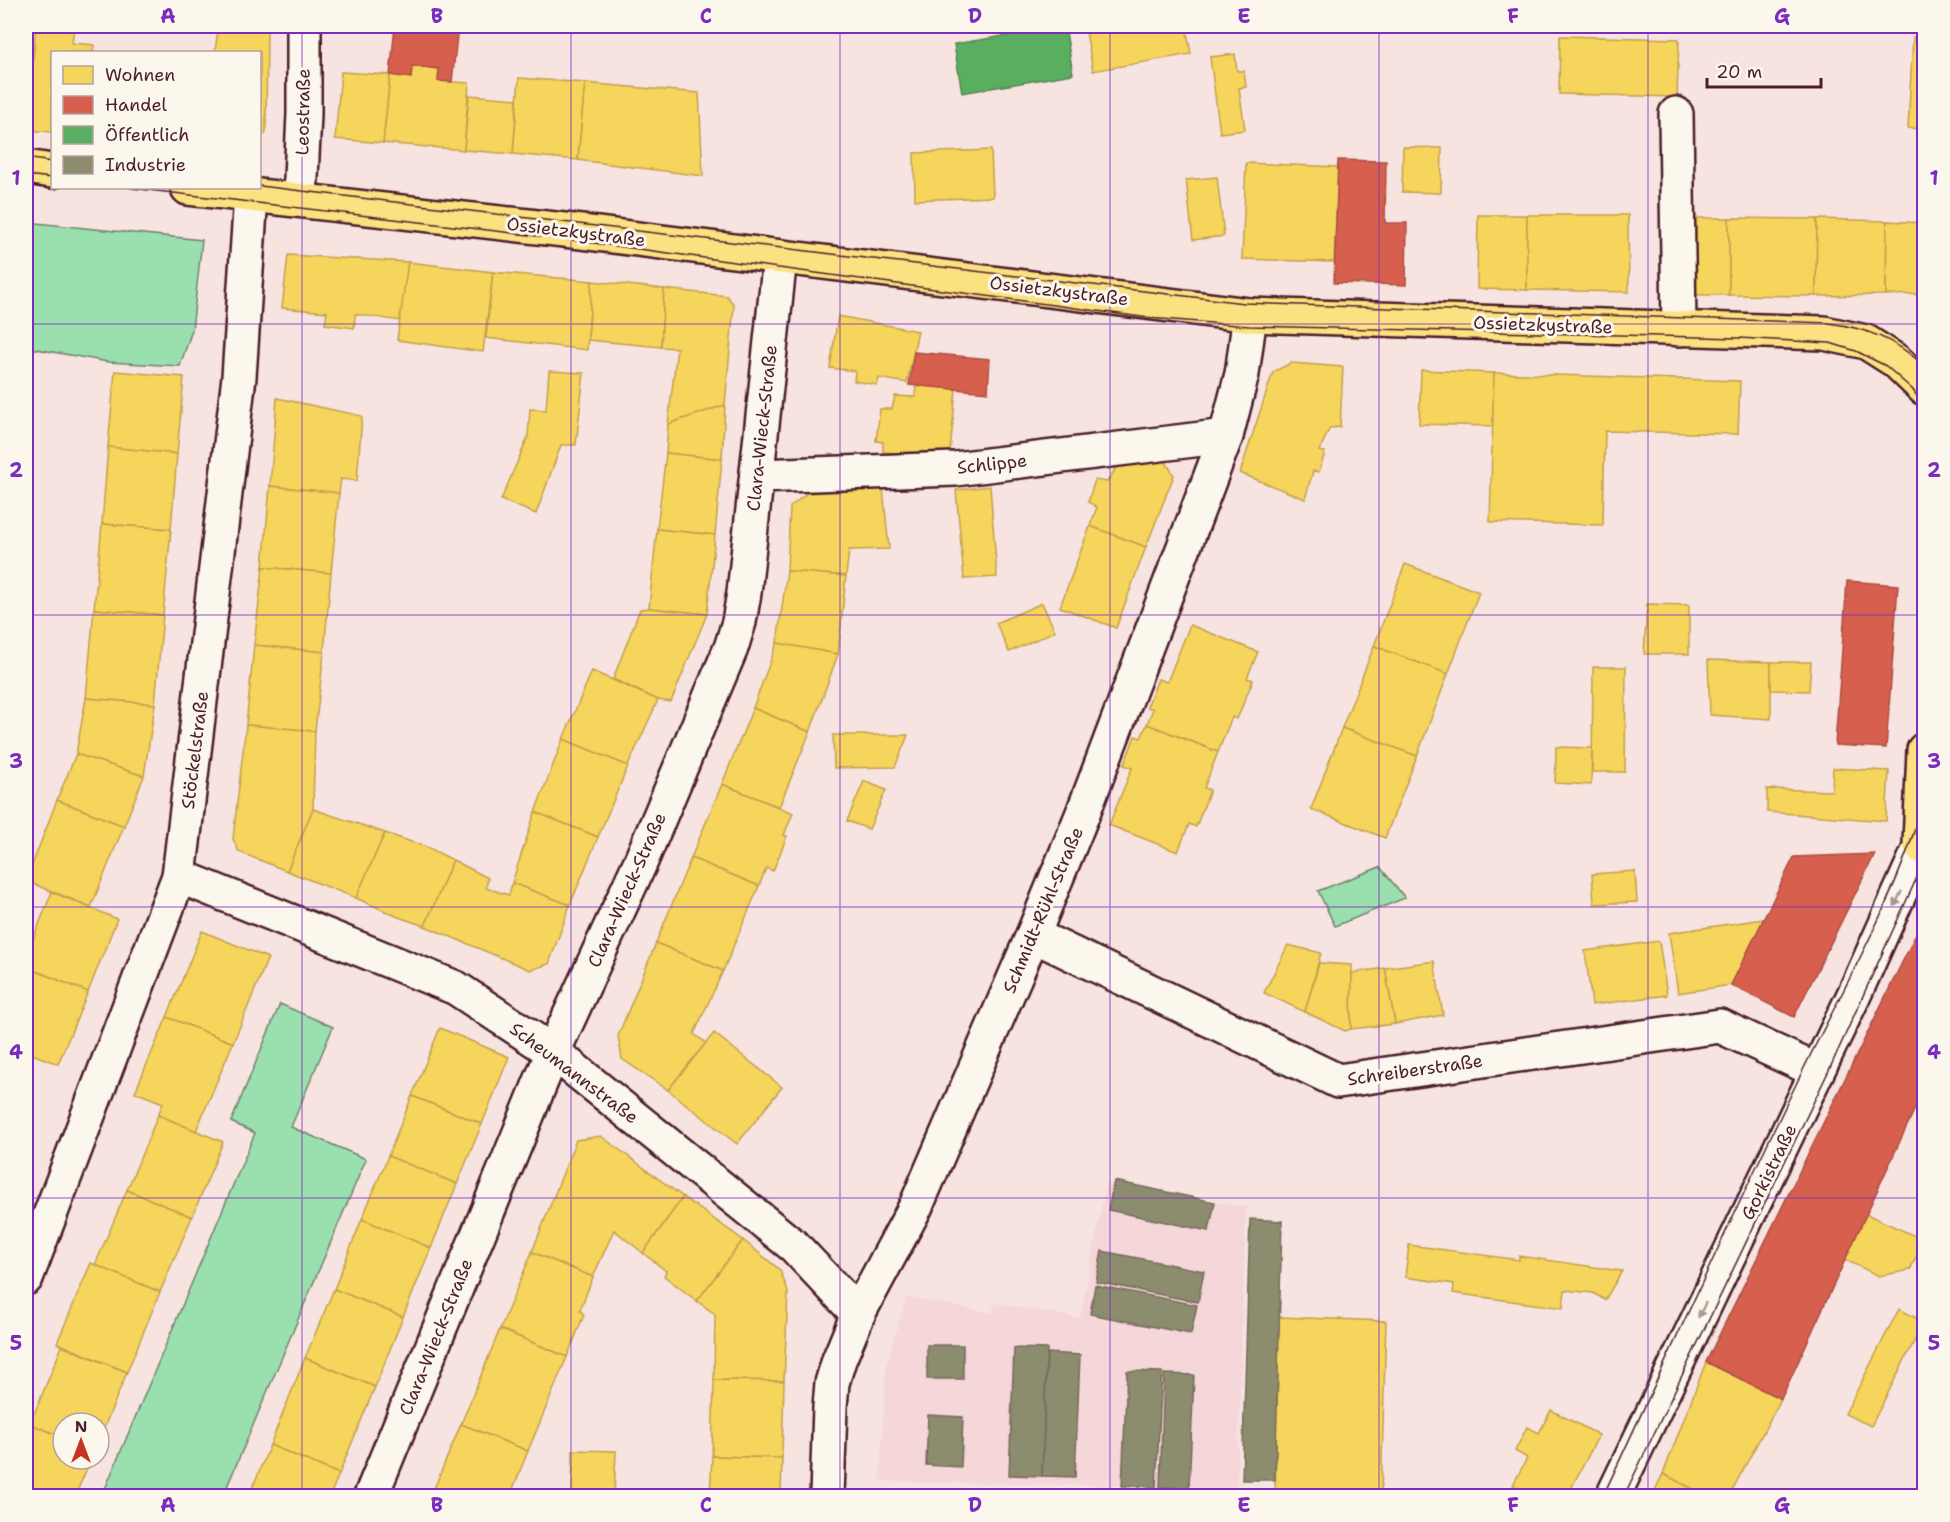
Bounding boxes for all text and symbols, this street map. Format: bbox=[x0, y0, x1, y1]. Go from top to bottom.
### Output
text: A bbox=[160, 3, 176, 29]
text: B bbox=[431, 3, 443, 29]
text: C bbox=[700, 3, 712, 29]
text: D bbox=[968, 3, 982, 29]
text: E bbox=[1237, 3, 1251, 29]
text: F bbox=[1507, 3, 1519, 29]
text: G bbox=[1774, 3, 1790, 29]
legend bbox=[51, 51, 261, 189]
scale bar bbox=[1707, 51, 1821, 89]
text: 20 m bbox=[1716, 60, 1762, 84]
text: Wohnen bbox=[105, 63, 175, 87]
street label: Leostraße bbox=[290, 68, 316, 156]
text: Handel bbox=[105, 93, 167, 117]
text: Öffentlich bbox=[105, 123, 189, 147]
text: Industrie bbox=[105, 153, 186, 177]
text: 1 bbox=[11, 165, 21, 191]
text: 1 bbox=[1929, 165, 1939, 191]
street label: Ossietzkystraße bbox=[505, 212, 647, 252]
street label: Ossietzkystraße bbox=[988, 271, 1130, 311]
street label: Ossietzkystraße bbox=[1473, 311, 1613, 339]
street label: Clara-Wieck-Straße bbox=[741, 344, 783, 512]
street label: Schlippe bbox=[956, 448, 1028, 480]
text: 2 bbox=[9, 457, 23, 483]
text: 2 bbox=[1927, 457, 1941, 483]
street label: Stöckelstraße bbox=[176, 690, 214, 810]
text: 3 bbox=[9, 748, 23, 774]
text: 3 bbox=[1927, 748, 1941, 774]
street label: Clara-Wieck-Straße bbox=[582, 809, 672, 971]
street label: Schmidt-Rühl-Straße bbox=[997, 823, 1089, 997]
one-way arrow bbox=[1894, 890, 1903, 907]
street label: Scheumannstraße bbox=[505, 1017, 643, 1129]
text: 4 bbox=[9, 1039, 23, 1065]
text: 4 bbox=[1927, 1039, 1941, 1065]
street label: Schreiberstraße bbox=[1346, 1049, 1484, 1091]
street label: Gorkistraße bbox=[1736, 1120, 1802, 1224]
street label: Clara-Wieck-Straße bbox=[394, 1255, 478, 1419]
one-way arrow bbox=[1698, 1301, 1708, 1319]
text: 5 bbox=[10, 1330, 22, 1356]
text: 5 bbox=[1928, 1330, 1940, 1356]
north arrow bbox=[51, 1411, 111, 1471]
text: N bbox=[75, 1416, 87, 1437]
text: A bbox=[160, 1492, 176, 1518]
text: B bbox=[431, 1492, 443, 1518]
text: C bbox=[700, 1492, 712, 1518]
text: D bbox=[968, 1492, 982, 1518]
text: E bbox=[1237, 1492, 1251, 1518]
text: F bbox=[1507, 1492, 1519, 1518]
text: G bbox=[1774, 1492, 1790, 1518]

